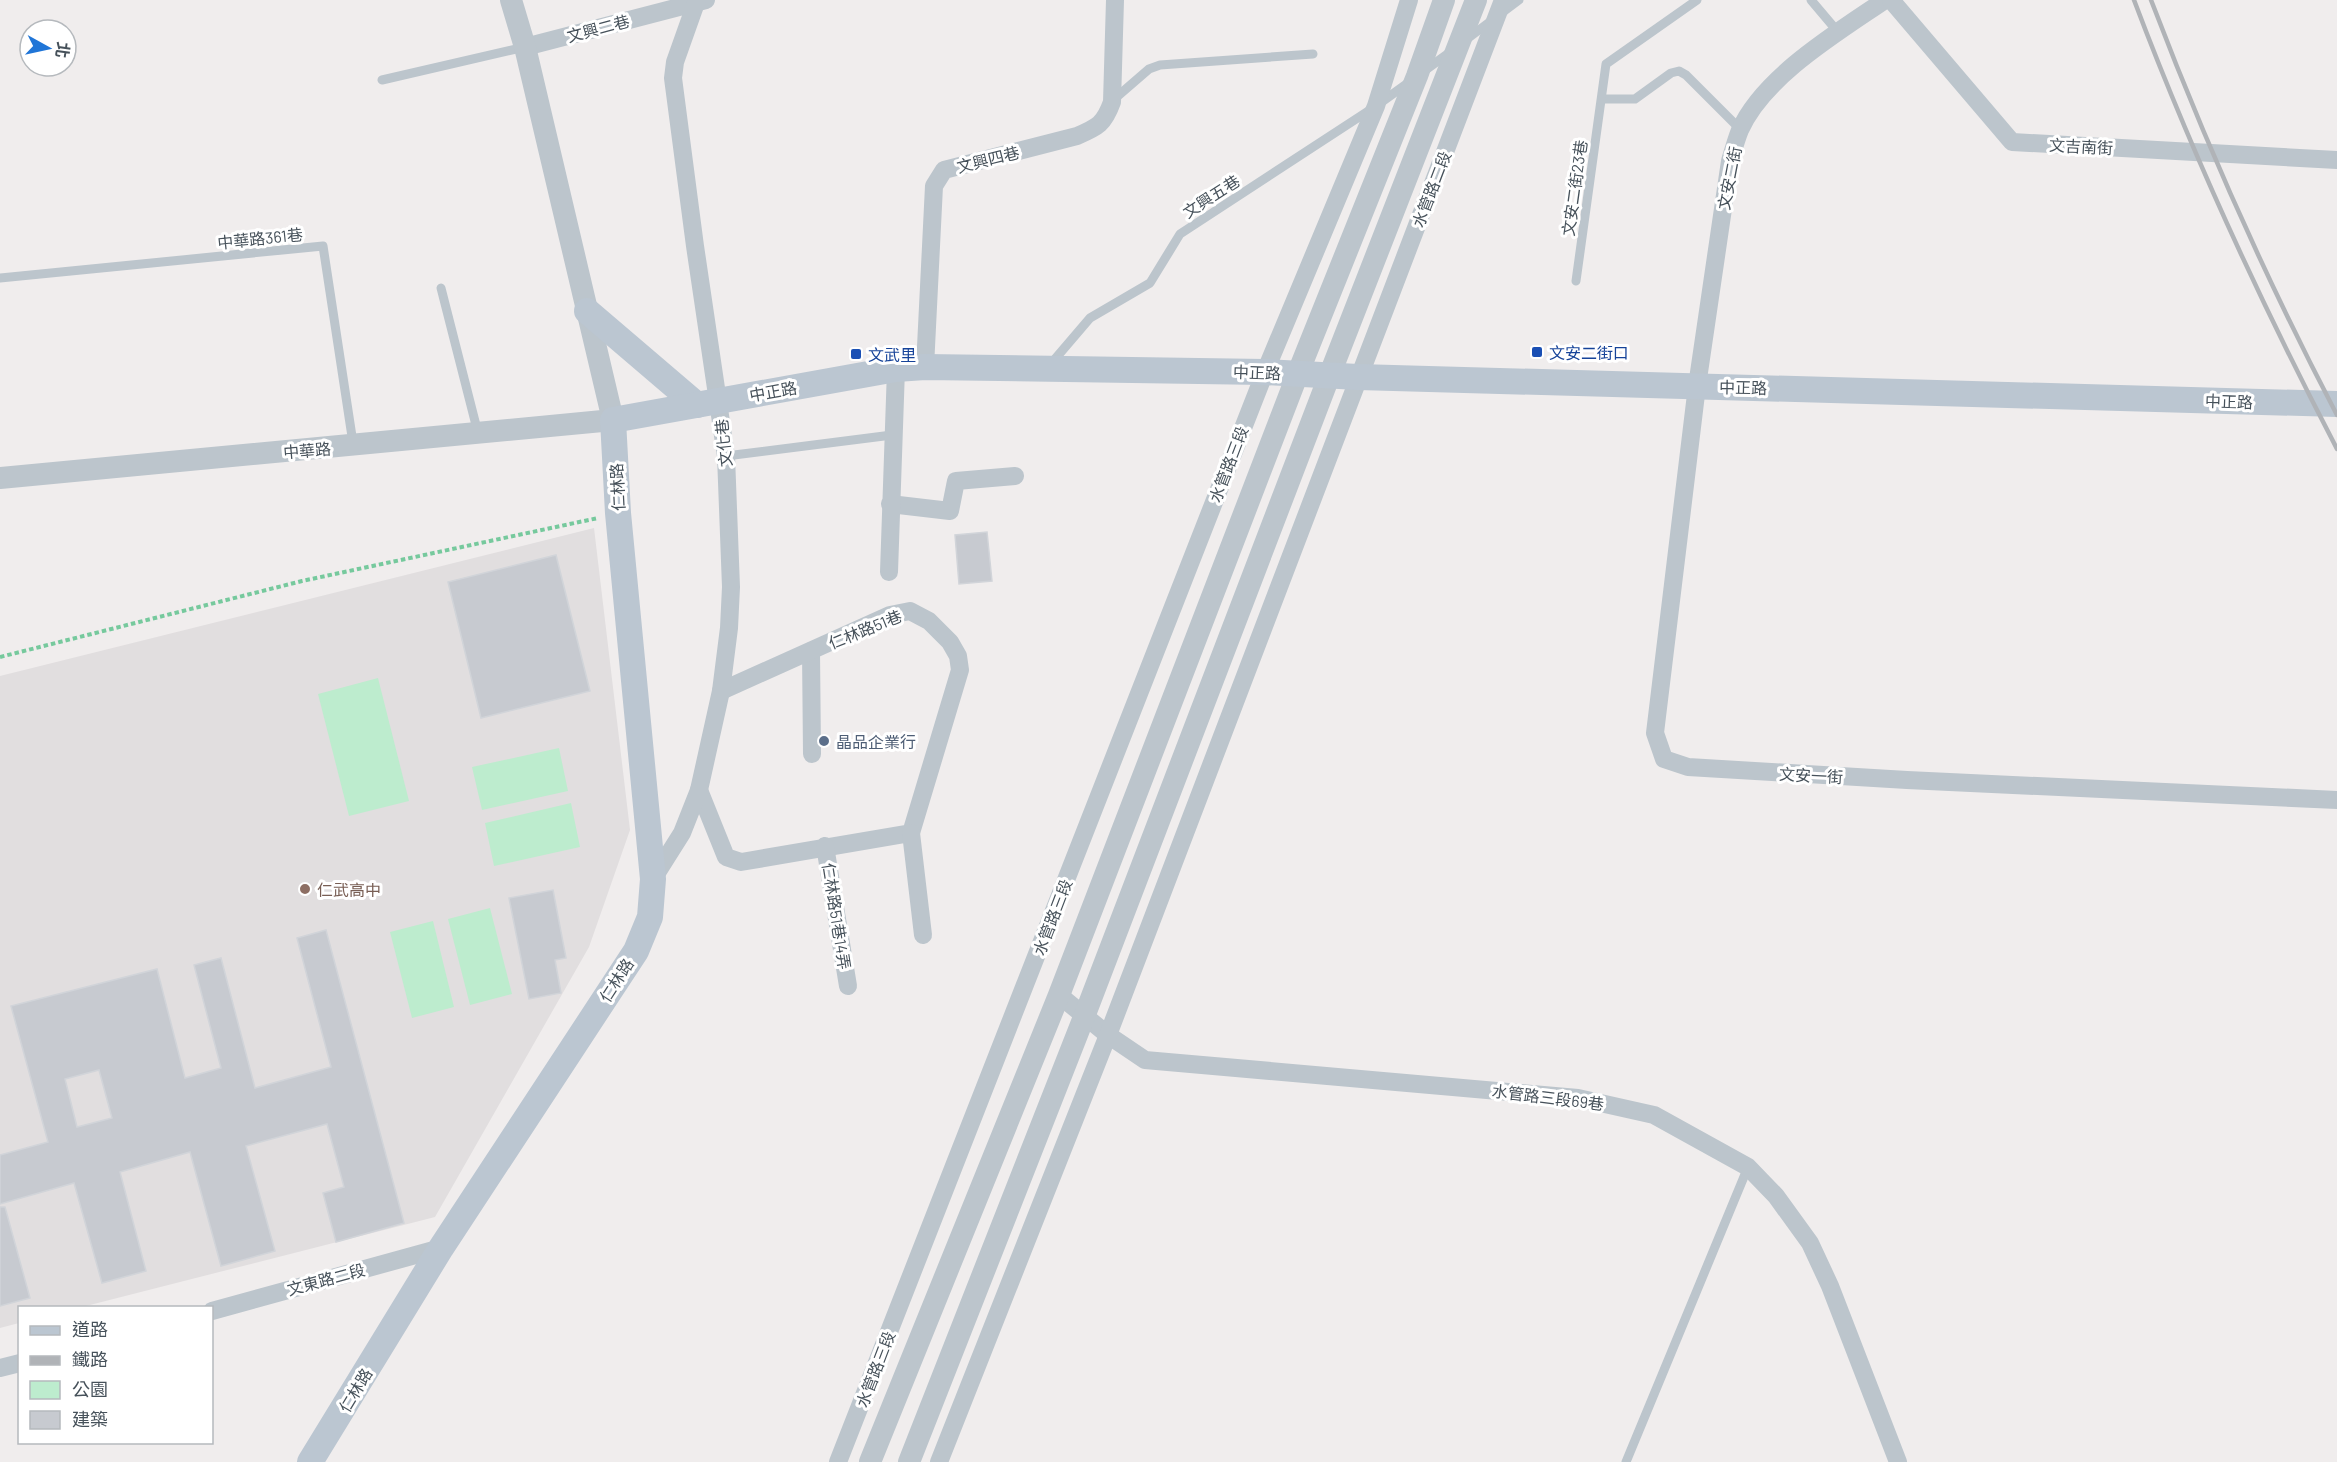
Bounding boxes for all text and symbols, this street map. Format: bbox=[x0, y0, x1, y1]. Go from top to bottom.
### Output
street label: 文興二巷 bbox=[565, 11, 631, 45]
north arrow bbox=[18, 18, 78, 78]
text: 北 bbox=[53, 41, 74, 59]
street label: 文吉南街 bbox=[2049, 135, 2113, 157]
street label: 文安二街23巷 bbox=[1558, 139, 1590, 237]
street label: 文興四巷 bbox=[955, 142, 1021, 176]
street label: 文安二街 bbox=[1714, 145, 1744, 211]
street label: 水管路二段 bbox=[1408, 148, 1454, 230]
street label: 文興五巷 bbox=[1179, 171, 1243, 221]
street label: 中華路361巷 bbox=[216, 224, 304, 252]
place label: 文安二街口 bbox=[1549, 343, 1629, 362]
place label: 文武里 bbox=[868, 345, 916, 364]
marker: 文安二街口 bbox=[1530, 345, 1544, 359]
marker: 文武里 bbox=[849, 347, 863, 361]
street label: 中正路 bbox=[1233, 362, 1281, 382]
street label: 中正路 bbox=[748, 377, 798, 405]
street label: 中正路 bbox=[1719, 377, 1767, 397]
street label: 中正路 bbox=[2205, 391, 2253, 411]
street label: 文化巷 bbox=[711, 418, 735, 468]
street label: 水管路三段 bbox=[1205, 423, 1251, 505]
street label: 中華路 bbox=[282, 438, 332, 462]
street label: 仁林路 bbox=[606, 463, 628, 511]
street label: 仁林路51巷 bbox=[826, 606, 904, 652]
place label: 晶品企業行 bbox=[836, 732, 916, 751]
marker: 晶品企業行 bbox=[817, 734, 831, 748]
street label: 文安一街 bbox=[1779, 764, 1843, 786]
street label: 仁林路51巷14弄 bbox=[819, 861, 855, 971]
street label: 水管路三段 bbox=[1029, 876, 1075, 958]
place label: 仁武高中 bbox=[317, 880, 381, 899]
marker: 仁武高中 bbox=[298, 882, 312, 896]
street label: 仁林路 bbox=[595, 955, 637, 1005]
street label: 水管路三段69巷 bbox=[1491, 1081, 1605, 1113]
street label: 文東路二段 bbox=[285, 1259, 367, 1299]
legend bbox=[18, 1306, 213, 1444]
text: 道路 bbox=[72, 1318, 108, 1340]
street label: 水管路三段 bbox=[852, 1328, 898, 1410]
text: 鐵路 bbox=[72, 1348, 108, 1370]
street label: 仁林路 bbox=[334, 1365, 376, 1415]
text: 公園 bbox=[72, 1378, 108, 1400]
text: 建築 bbox=[72, 1408, 108, 1430]

